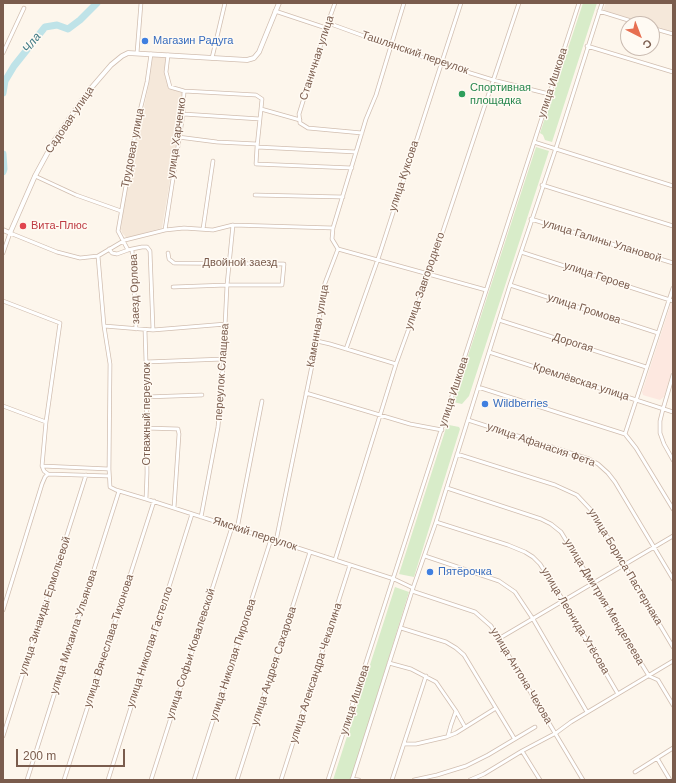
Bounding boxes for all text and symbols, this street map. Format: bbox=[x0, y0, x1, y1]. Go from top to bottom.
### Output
street label: Станичная улица bbox=[297, 14, 337, 102]
north arrow bbox=[620, 16, 660, 56]
street label: Ташлянский переулок bbox=[360, 28, 470, 78]
water label: Чла bbox=[20, 30, 44, 56]
place label: Магазин Радуга bbox=[153, 34, 233, 48]
marker: Магазин Радуга bbox=[140, 36, 150, 46]
text: С bbox=[640, 37, 654, 51]
street label: улица Ишкова bbox=[535, 46, 571, 120]
place label: Спортивная площадка bbox=[470, 81, 531, 107]
street label: Садовая улица bbox=[43, 84, 97, 156]
marker: Спортивная площадка bbox=[457, 89, 467, 99]
street label: улица Харченко bbox=[165, 97, 189, 179]
street label: Трудовая улица bbox=[119, 107, 147, 189]
street label: улица Куксова bbox=[386, 139, 422, 213]
street label: улица Галины Улановой bbox=[541, 217, 663, 265]
place label: Вита-Плюс bbox=[31, 219, 87, 233]
marker: Вита-Плюс bbox=[18, 221, 28, 231]
street label: улица Завгороднего bbox=[402, 230, 448, 332]
street label: заезд Орлова bbox=[127, 254, 143, 324]
street label: Двойной заезд bbox=[202, 256, 278, 270]
street label: улица Героев bbox=[562, 259, 632, 293]
street label: Каменная улица bbox=[304, 284, 332, 368]
street label: улица Громова bbox=[546, 291, 622, 327]
street label: переулок Слащева bbox=[212, 323, 232, 421]
street label: Дорогая bbox=[551, 330, 595, 356]
street label: улица Ишкова bbox=[436, 355, 472, 429]
street label: Кремлёвская улица bbox=[531, 360, 631, 404]
street label: Отважный переулок bbox=[140, 363, 154, 465]
place label: Wildberries bbox=[493, 397, 548, 411]
marker: Wildberries bbox=[480, 399, 490, 409]
street label: улица Афанасия Фета bbox=[485, 420, 597, 470]
street label: улица Бориса Пастернака bbox=[585, 506, 665, 628]
street label: Ямский переулок bbox=[211, 514, 299, 554]
street label: улица Зинаиды Ермольевой bbox=[16, 535, 74, 677]
street label: улица Дмитрия Менделеева bbox=[561, 536, 647, 668]
place label: Пятёрочка bbox=[438, 565, 492, 579]
street label: улица Леонида Утёсова bbox=[538, 565, 612, 677]
marker: Пятёрочка bbox=[425, 567, 435, 577]
street label: улица Михаила Ульянова bbox=[48, 568, 100, 696]
street label: улица Вячеслава Тихонова bbox=[81, 573, 137, 709]
street label: улица Николая Гастелло bbox=[124, 585, 176, 709]
street label: улица Софьи Ковалевской bbox=[164, 587, 218, 721]
street label: улица Николая Пирогова bbox=[207, 597, 259, 723]
street label: улица Александра Чекалина bbox=[287, 601, 345, 745]
street label: улица Андрея Сахарова bbox=[249, 605, 299, 727]
street label: улица Антона Чехова bbox=[487, 626, 555, 726]
street label: улица Ишкова bbox=[337, 663, 373, 737]
scale bar bbox=[18, 741, 127, 767]
text: 200 m bbox=[23, 749, 56, 763]

